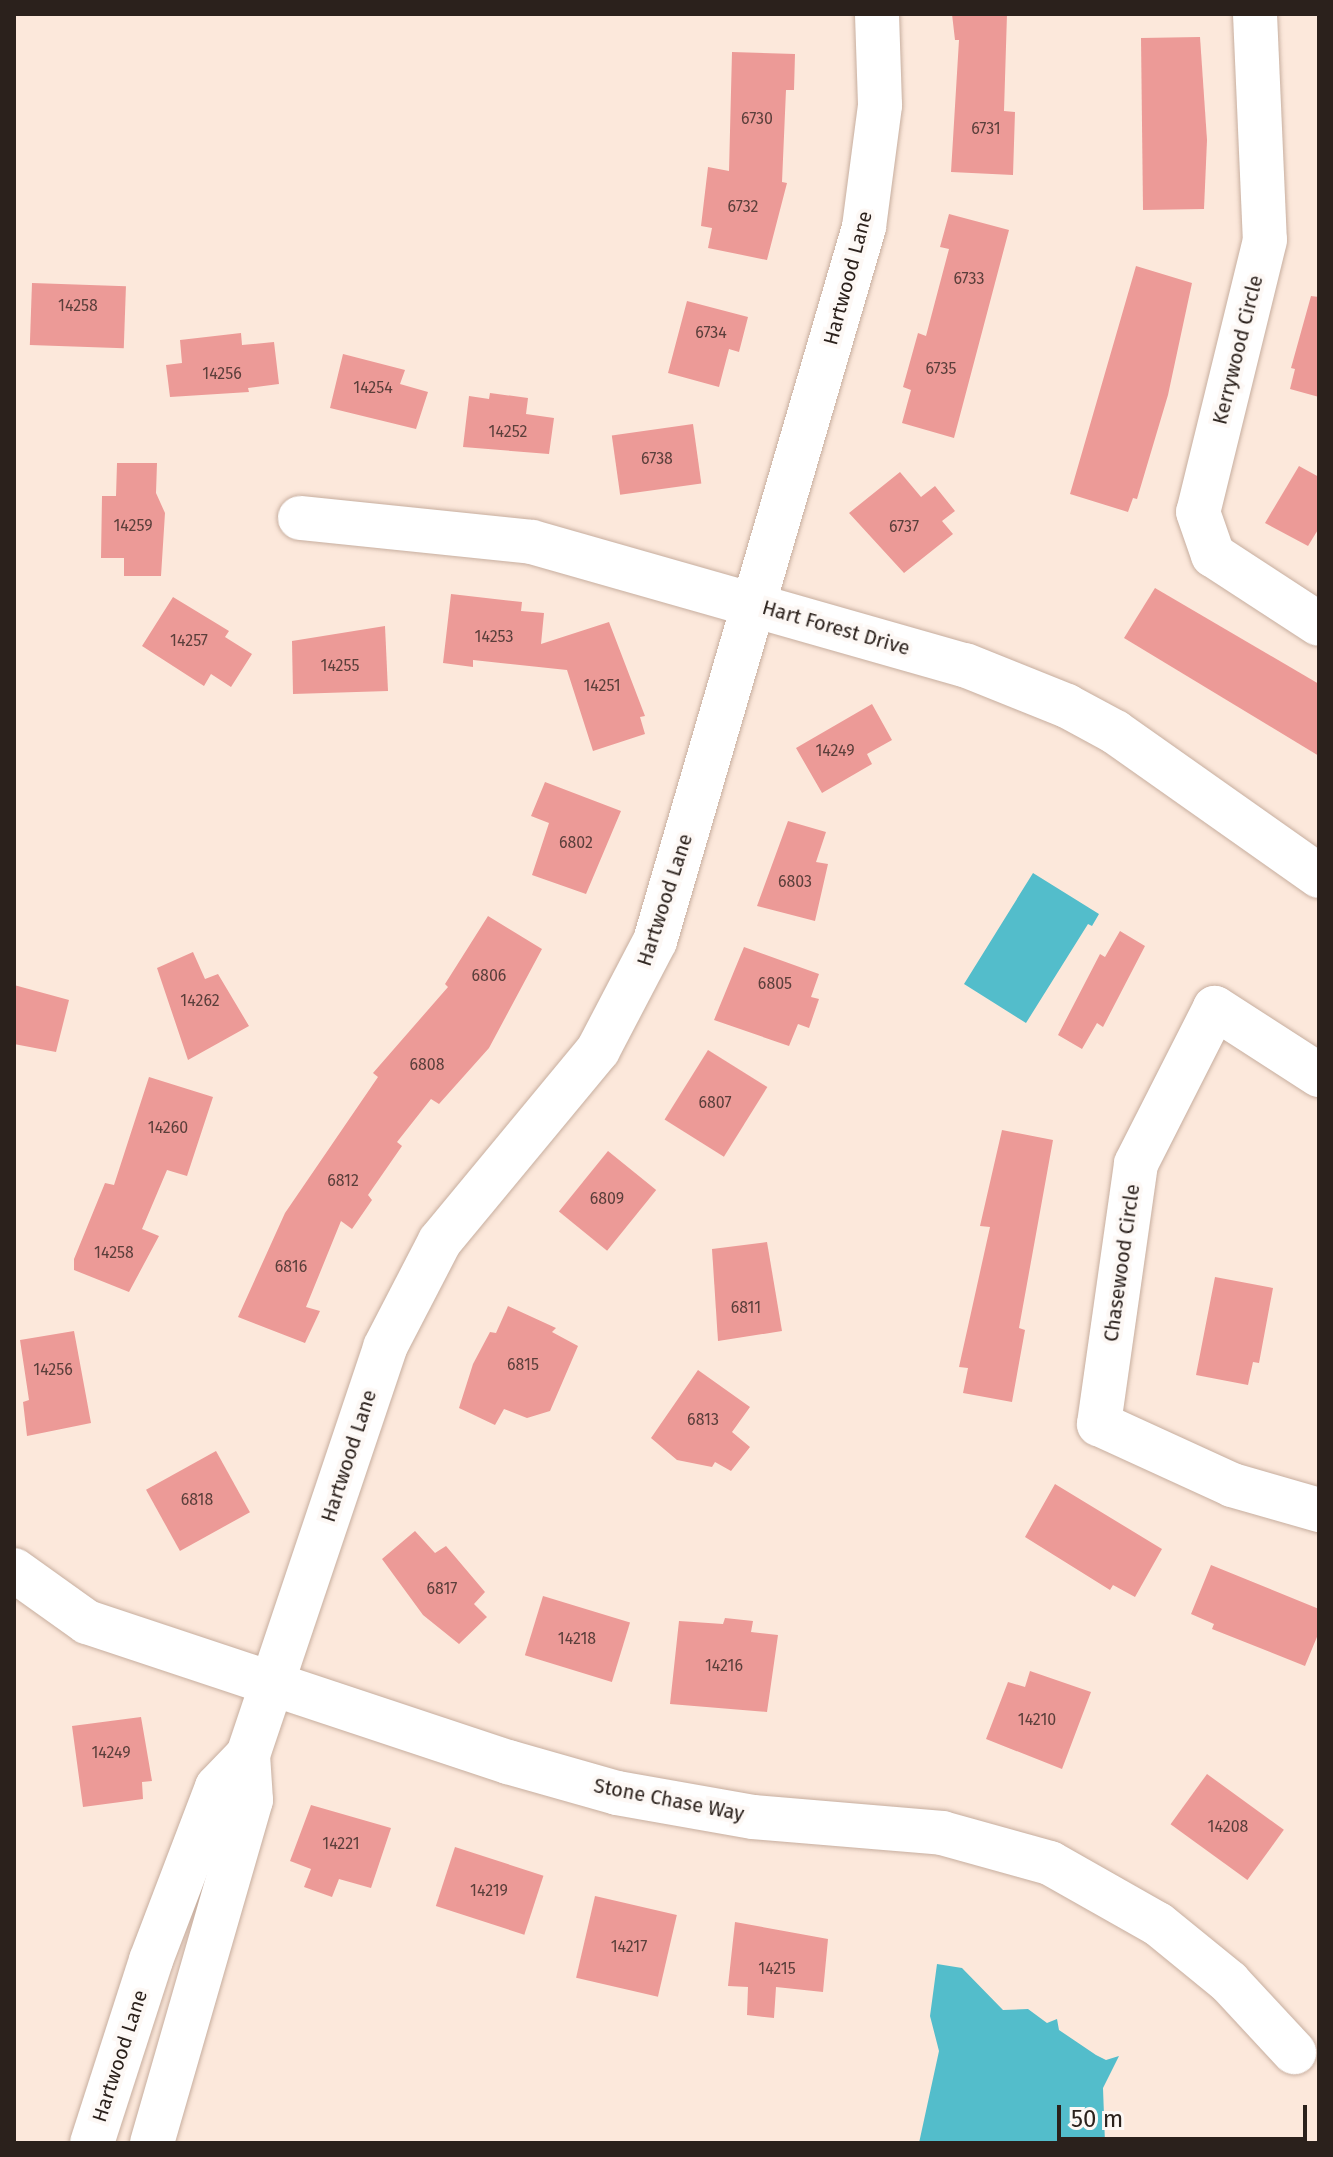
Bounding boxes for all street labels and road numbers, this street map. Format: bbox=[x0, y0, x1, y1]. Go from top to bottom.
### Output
street label: Hartwood Lane bbox=[819, 208, 877, 348]
street label: Kerrywood Circle bbox=[1208, 273, 1268, 427]
street label: Hart Forest Drive bbox=[759, 595, 913, 661]
street label: Hartwood Lane bbox=[632, 831, 698, 969]
street label: Chasewood Circle bbox=[1099, 1183, 1145, 1343]
street label: Hartwood Lane bbox=[316, 1387, 382, 1525]
street label: Stone Chase Way bbox=[592, 1774, 746, 1826]
street label: Hartwood Lane bbox=[87, 1987, 153, 2125]

